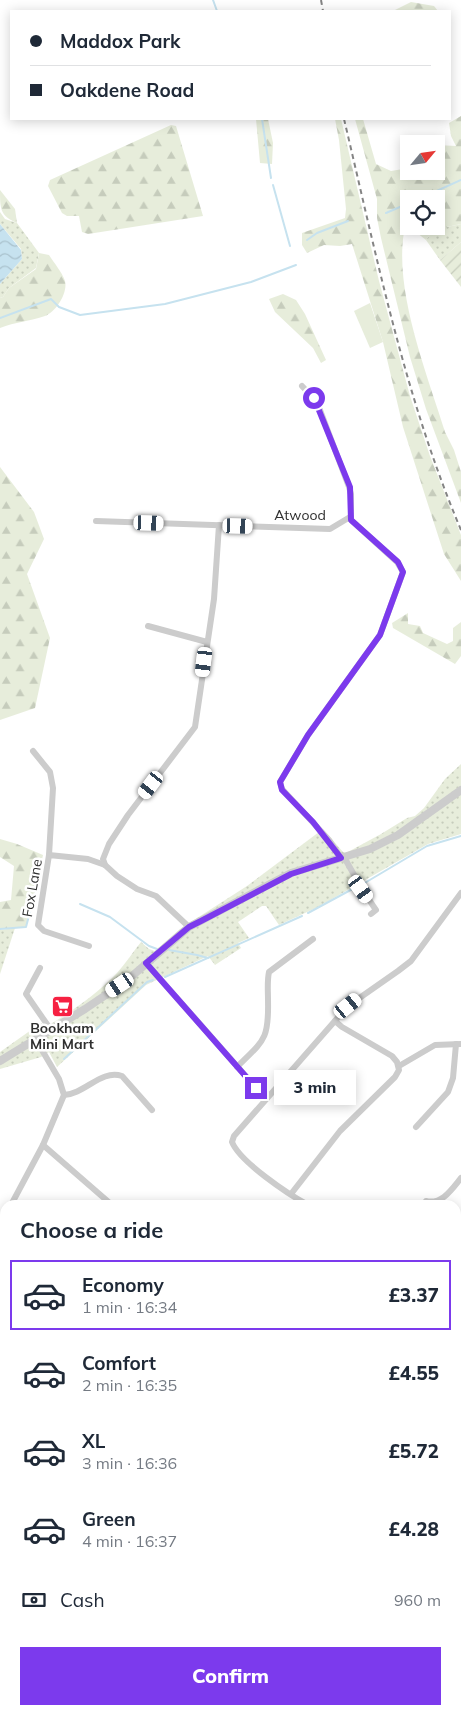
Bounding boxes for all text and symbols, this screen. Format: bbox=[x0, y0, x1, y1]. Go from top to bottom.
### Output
text: Maddox Park bbox=[60, 29, 180, 53]
text: Oakdene Road bbox=[60, 78, 194, 102]
north arrow bbox=[400, 135, 445, 180]
map controls bbox=[400, 135, 445, 235]
button: locate bbox=[400, 190, 445, 235]
route start bbox=[303, 387, 325, 409]
street label: Atwood bbox=[274, 506, 326, 524]
car bbox=[133, 515, 164, 531]
car bbox=[222, 518, 253, 534]
car bbox=[194, 646, 213, 678]
car bbox=[135, 769, 166, 801]
street label: Fox Lane bbox=[18, 858, 46, 918]
car bbox=[346, 872, 375, 906]
car bbox=[103, 970, 136, 1000]
car bbox=[331, 991, 364, 1021]
supermarket icon: Bookham Mini Mart bbox=[50, 994, 74, 1018]
place label: Bookham Mini Mart bbox=[30, 1019, 95, 1053]
callout: 3 min bbox=[274, 1070, 356, 1106]
route end bbox=[245, 1077, 267, 1099]
text: 3 min bbox=[294, 1077, 336, 1097]
text: Choose a ride bbox=[20, 1216, 163, 1244]
icon: car bbox=[22, 1273, 67, 1318]
text: Economy bbox=[82, 1273, 164, 1297]
text: £3.37 bbox=[388, 1283, 439, 1307]
text: 1 min · 16:34 bbox=[82, 1297, 177, 1317]
icon: car bbox=[22, 1351, 67, 1396]
text: Comfort bbox=[82, 1351, 156, 1375]
text: £4.55 bbox=[388, 1361, 439, 1385]
text: 2 min · 16:35 bbox=[82, 1375, 177, 1395]
icon: car bbox=[22, 1429, 67, 1474]
text: XL bbox=[82, 1429, 105, 1453]
text: £5.72 bbox=[388, 1439, 439, 1463]
text: 3 min · 16:36 bbox=[82, 1453, 177, 1473]
icon: car bbox=[22, 1507, 67, 1552]
text: Green bbox=[82, 1507, 136, 1531]
text: £4.28 bbox=[388, 1517, 439, 1541]
text: 4 min · 16:37 bbox=[82, 1531, 177, 1551]
icon: cash bbox=[20, 1586, 48, 1614]
text: Cash bbox=[60, 1588, 105, 1612]
text: 960 m bbox=[394, 1590, 441, 1610]
button: Confirm bbox=[20, 1647, 441, 1705]

